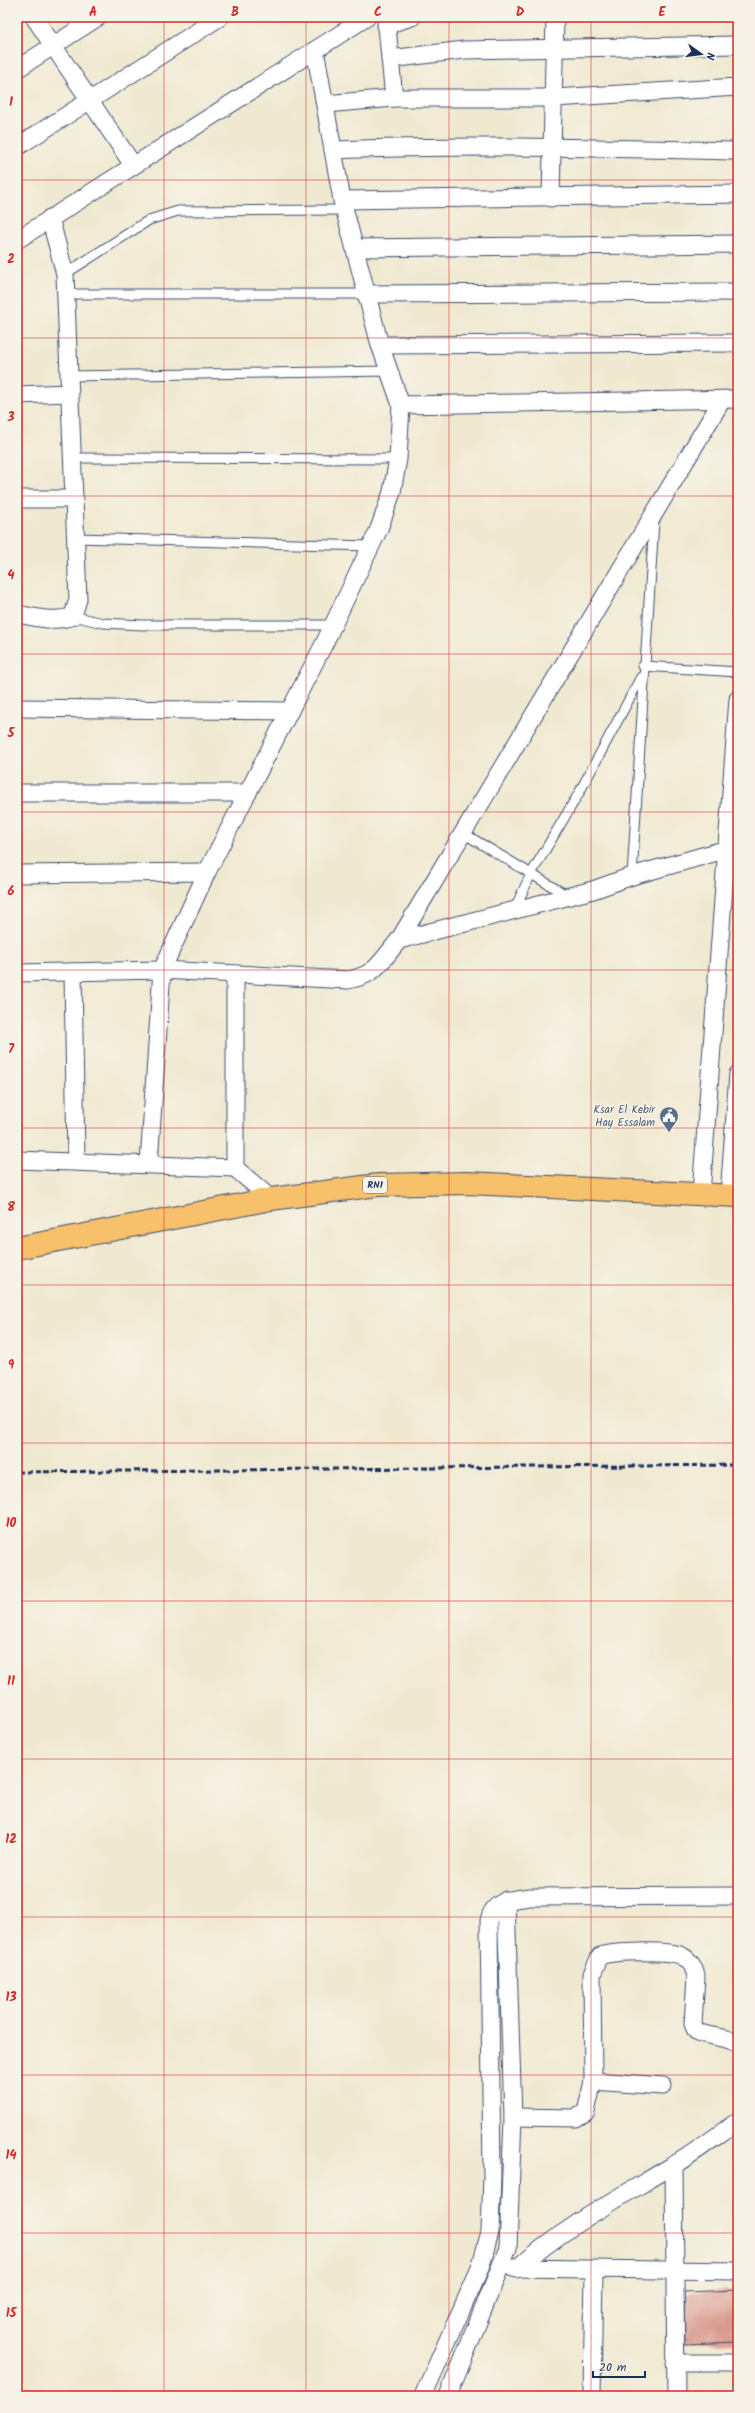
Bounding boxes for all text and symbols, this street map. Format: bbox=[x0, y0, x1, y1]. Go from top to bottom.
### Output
text: A bbox=[89, 2, 97, 23]
text: B bbox=[231, 2, 239, 23]
text: C bbox=[374, 2, 382, 23]
text: D bbox=[516, 2, 525, 23]
text: E bbox=[658, 2, 666, 23]
north arrow bbox=[681, 34, 721, 74]
text: N bbox=[700, 51, 719, 62]
text: 1 bbox=[9, 92, 13, 113]
text: 2 bbox=[7, 249, 15, 270]
text: 3 bbox=[6, 407, 15, 428]
text: 4 bbox=[7, 565, 15, 586]
text: 5 bbox=[7, 723, 16, 744]
text: 6 bbox=[7, 881, 15, 902]
text: 7 bbox=[8, 1039, 15, 1060]
place label: Ksar El Kebir Hay Essalam bbox=[594, 1101, 656, 1132]
public building icon: Ksar El Kebir Hay Essalam bbox=[658, 1105, 680, 1133]
road number: RN1 bbox=[363, 1177, 387, 1193]
text: 8 bbox=[7, 1197, 15, 1218]
text: 9 bbox=[8, 1355, 15, 1376]
text: 10 bbox=[6, 1513, 17, 1534]
text: 11 bbox=[7, 1671, 15, 1692]
text: 12 bbox=[5, 1829, 17, 1850]
text: 13 bbox=[5, 1987, 17, 2008]
text: 14 bbox=[5, 2145, 17, 2166]
text: 15 bbox=[6, 2303, 18, 2324]
scale bar bbox=[593, 2353, 645, 2379]
text: 20 m bbox=[599, 2358, 627, 2377]

